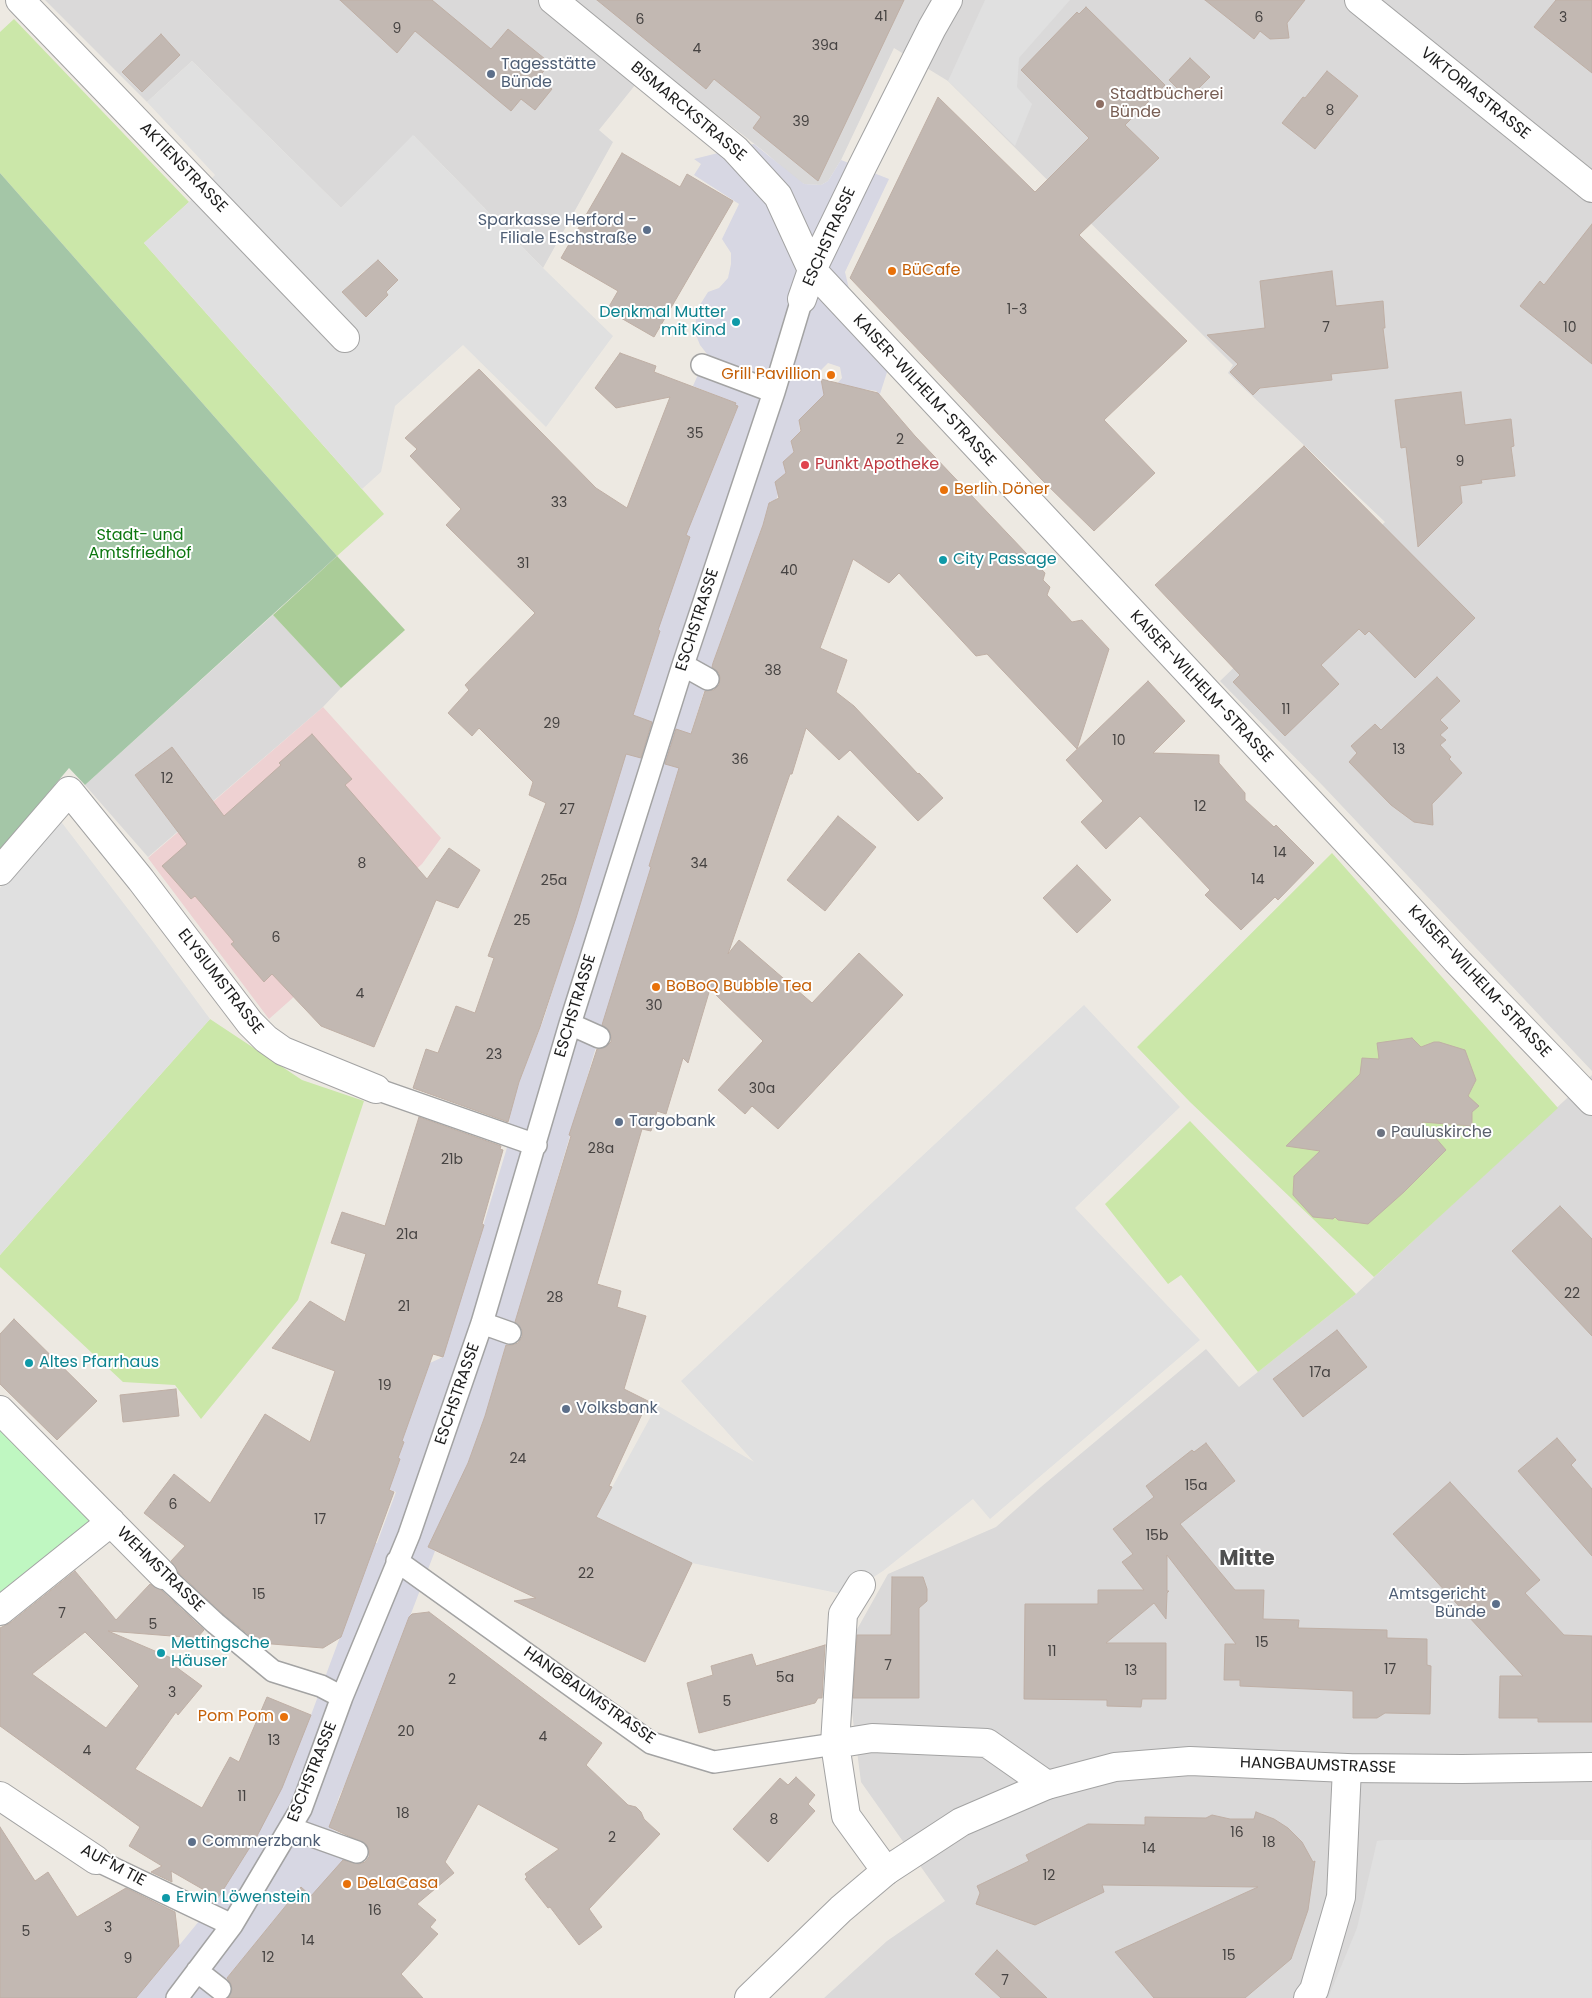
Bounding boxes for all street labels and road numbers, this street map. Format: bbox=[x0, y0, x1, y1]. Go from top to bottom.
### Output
street label: VIKTORIASTRASSE bbox=[1416, 44, 1534, 144]
street label: BISMARCKSTRASSE bbox=[626, 58, 750, 166]
street label: AKTIENSTRASSE bbox=[135, 119, 231, 217]
street label: ESCHSTRASSE bbox=[800, 184, 860, 290]
street label: KAISER-WILHELM-STRASSE bbox=[848, 311, 1000, 471]
street label: ESCHSTRASSE bbox=[672, 566, 724, 674]
street label: KAISER-WILHELM-STRASSE bbox=[1125, 607, 1277, 767]
street label: KAISER-WILHELM-STRASSE bbox=[1403, 902, 1555, 1062]
street label: ELYSIUMSTRASSE bbox=[173, 926, 267, 1038]
street label: ESCHSTRASSE bbox=[551, 952, 601, 1060]
street label: ESCHSTRASSE bbox=[432, 1340, 484, 1448]
street label: WEHMSTRASSE bbox=[112, 1523, 208, 1617]
street label: HANGBAUMSTRASSE bbox=[519, 1643, 659, 1749]
street label: ESCHSTRASSE bbox=[284, 1719, 342, 1825]
street label: HANGBAUMSTRASSE bbox=[1240, 1754, 1396, 1778]
street label: AUF'M TIE bbox=[77, 1841, 149, 1891]

